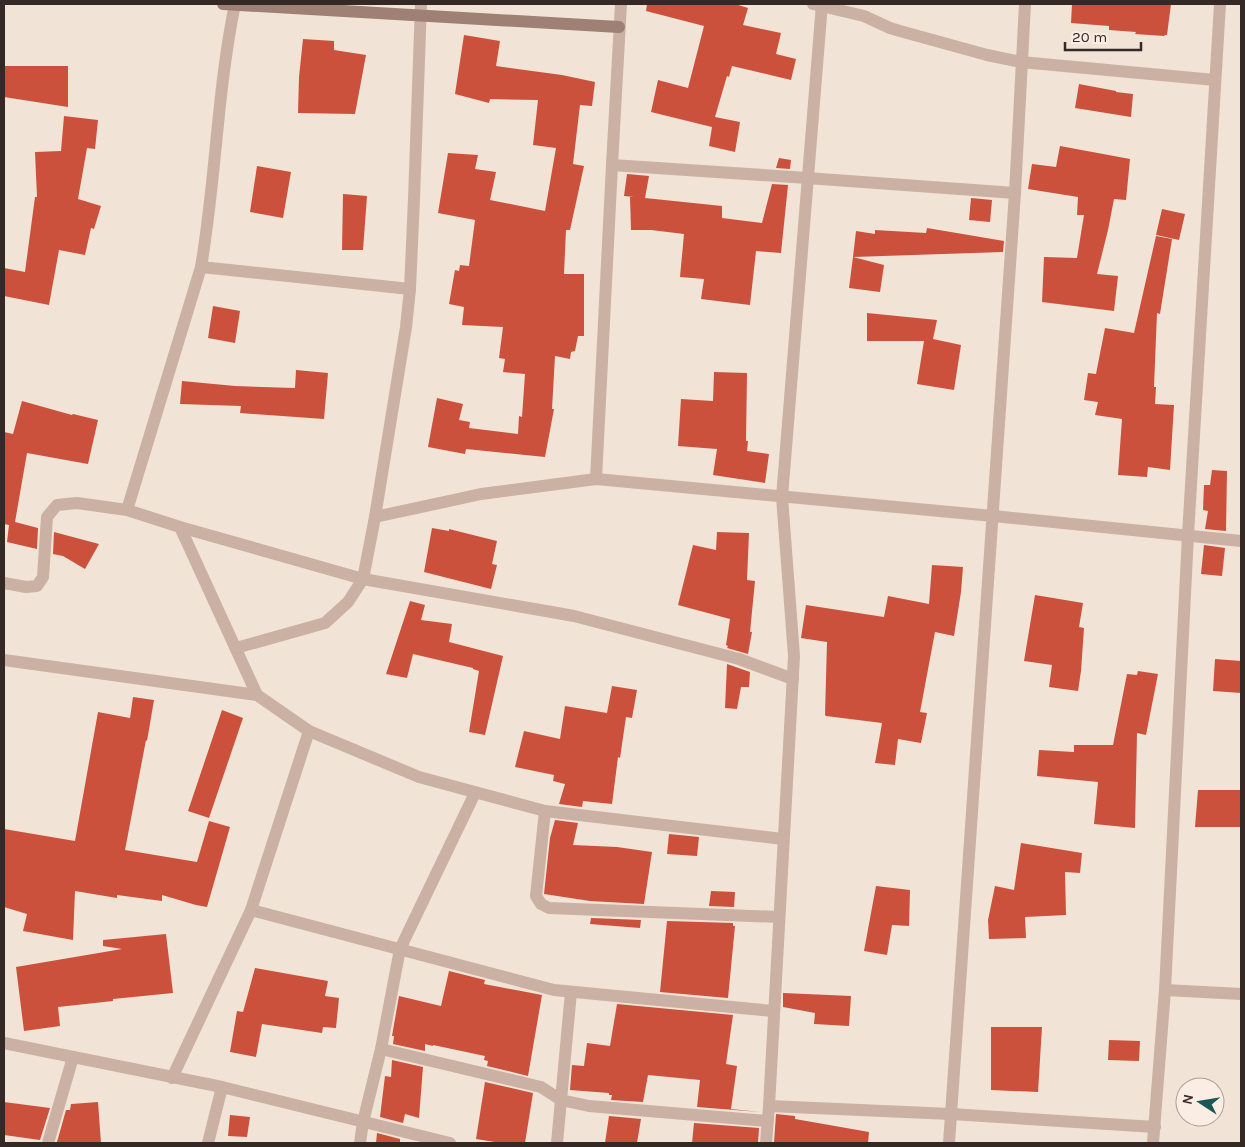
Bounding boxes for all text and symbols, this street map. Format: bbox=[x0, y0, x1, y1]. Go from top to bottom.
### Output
scale bar bbox=[1065, 20, 1141, 52]
text: 20 m bbox=[1072, 28, 1107, 46]
north arrow bbox=[1175, 1077, 1225, 1127]
text: N bbox=[1178, 1093, 1197, 1106]

